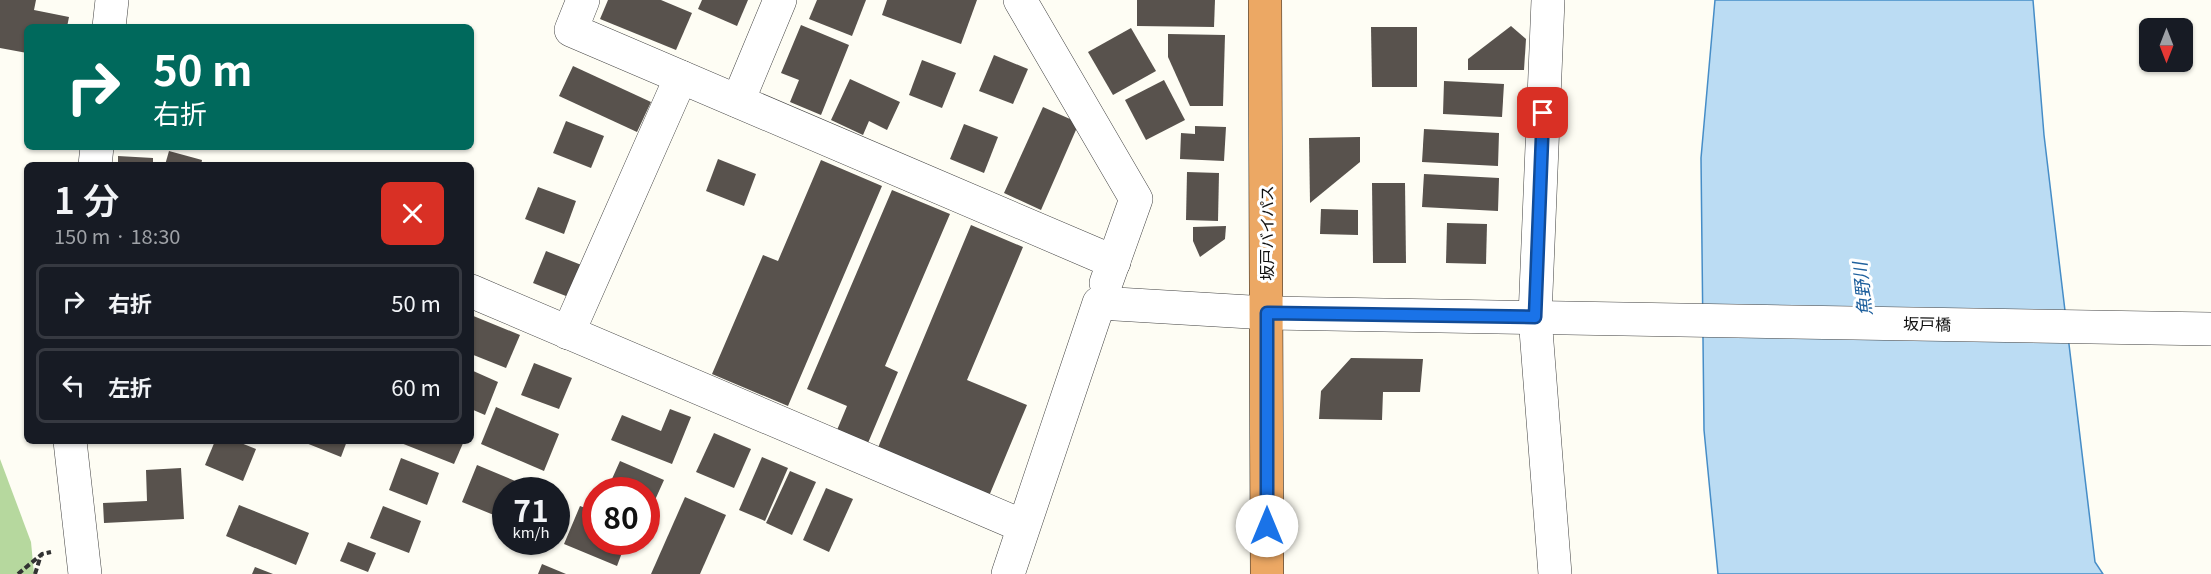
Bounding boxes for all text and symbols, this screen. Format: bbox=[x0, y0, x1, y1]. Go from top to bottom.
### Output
north arrow bbox=[2139, 18, 2193, 72]
map controls bbox=[2139, 18, 2193, 72]
text: 50 m bbox=[153, 37, 253, 98]
icon: right bbox=[54, 48, 132, 126]
pin bbox=[1517, 87, 1568, 138]
text: 右折 bbox=[153, 93, 207, 132]
icon: arrive bbox=[1526, 96, 1559, 129]
text: 1 分 bbox=[54, 172, 119, 224]
button: close bbox=[381, 182, 444, 245]
street label: 坂戸バイパス bbox=[1254, 185, 1278, 281]
text: 150 m · 18:30 bbox=[54, 221, 180, 250]
water label: 魚野川 bbox=[1845, 259, 1877, 317]
icon: right bbox=[57, 285, 90, 318]
text: 右折 bbox=[108, 286, 152, 318]
text: 50 m bbox=[391, 286, 441, 318]
street label: 坂戸橋 bbox=[1903, 311, 1951, 335]
icon: left bbox=[57, 369, 90, 402]
text: 左折 bbox=[108, 370, 152, 402]
text: 60 m bbox=[391, 370, 441, 402]
speed limit sign: 80 bbox=[582, 477, 660, 555]
text: 71 bbox=[513, 487, 549, 531]
position arrow bbox=[1235, 494, 1299, 558]
text: km/h bbox=[512, 521, 550, 542]

